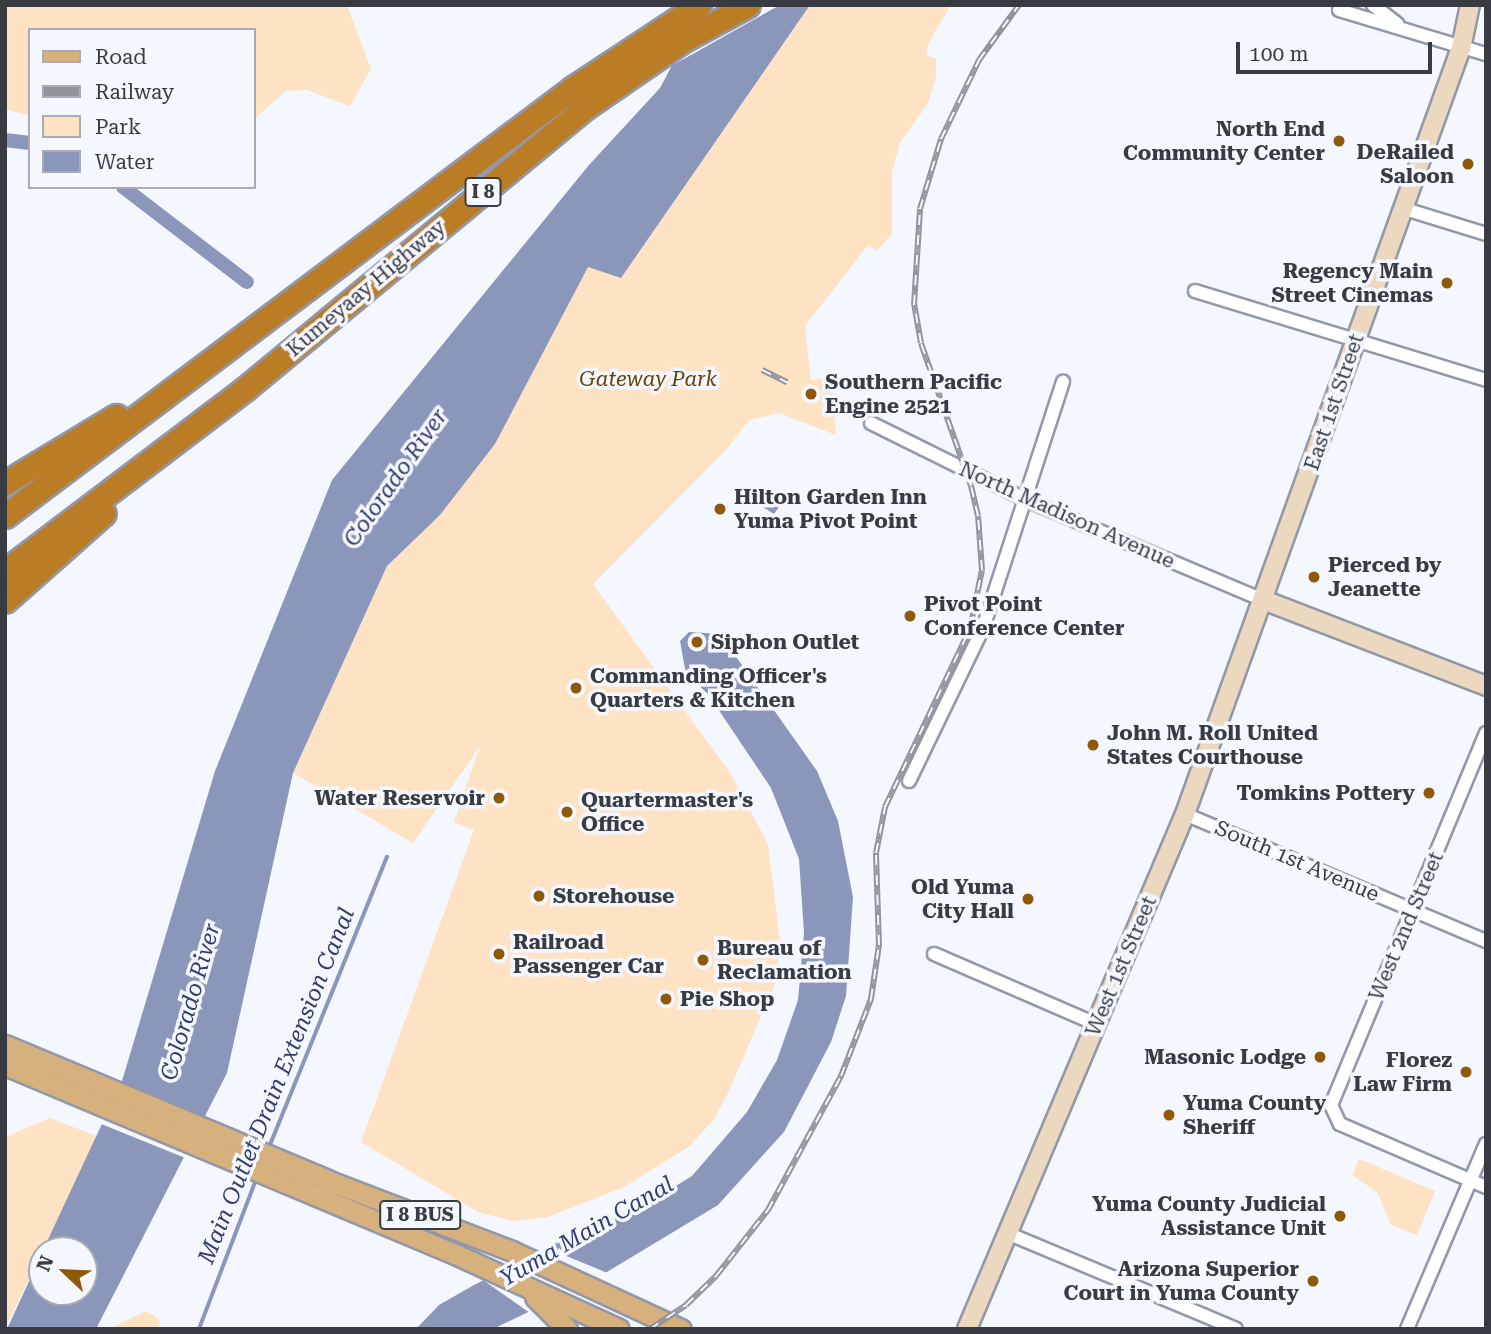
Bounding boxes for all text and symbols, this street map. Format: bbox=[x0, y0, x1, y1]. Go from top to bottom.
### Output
legend bbox=[28, 28, 256, 189]
scale bar bbox=[1239, 28, 1435, 72]
text: 100 m bbox=[1249, 42, 1309, 66]
text: Road bbox=[95, 45, 147, 69]
text: Railway bbox=[95, 80, 174, 104]
text: Park bbox=[95, 115, 141, 139]
place label: North End Community Center bbox=[1123, 116, 1325, 166]
marker: North End Community Center bbox=[1331, 133, 1347, 149]
place label: DeRailed Saloon bbox=[1357, 139, 1454, 189]
text: Water bbox=[95, 150, 154, 174]
marker: DeRailed Saloon bbox=[1460, 156, 1476, 172]
road number: I 8 bbox=[464, 176, 502, 208]
street label: Kumeyaay Highway bbox=[281, 214, 451, 362]
place label: Regency Main Street Cinemas bbox=[1271, 258, 1433, 308]
marker: Regency Main Street Cinemas bbox=[1439, 275, 1455, 291]
street label: East 1st Street bbox=[1299, 330, 1369, 474]
park label: Gateway Park bbox=[579, 366, 717, 392]
place label: Southern Pacific Engine 2521 bbox=[825, 369, 1002, 419]
marker: Southern Pacific Engine 2521 bbox=[803, 386, 819, 402]
water label: Colorado River bbox=[338, 404, 454, 552]
street label: North Madison Avenue bbox=[955, 456, 1179, 574]
place label: Hilton Garden Inn Yuma Pivot Point bbox=[734, 484, 927, 534]
marker: Hilton Garden Inn Yuma Pivot Point bbox=[712, 501, 728, 517]
place label: Pierced by Jeanette bbox=[1328, 552, 1441, 602]
marker: Pierced by Jeanette bbox=[1306, 569, 1322, 585]
place label: Pivot Point Conference Center bbox=[924, 591, 1124, 641]
marker: Pivot Point Conference Center bbox=[902, 608, 918, 624]
place label: Siphon Outlet bbox=[711, 629, 859, 655]
marker: Siphon Outlet bbox=[689, 634, 705, 650]
place label: Commanding Officer's Quarters & Kitchen bbox=[590, 663, 827, 713]
marker: Commanding Officer's Quarters & Kitchen bbox=[568, 680, 584, 696]
place label: John M. Roll United States Courthouse bbox=[1107, 720, 1318, 770]
marker: John M. Roll United States Courthouse bbox=[1085, 737, 1101, 753]
place label: Tomkins Pottery bbox=[1237, 780, 1415, 806]
place label: Water Reservoir bbox=[314, 785, 485, 811]
marker: Tomkins Pottery bbox=[1421, 785, 1437, 801]
place label: Quartermaster's Office bbox=[581, 787, 753, 837]
marker: Water Reservoir bbox=[491, 790, 507, 806]
marker: Quartermaster's Office bbox=[559, 804, 575, 820]
street label: South 1st Avenue bbox=[1211, 815, 1383, 907]
street label: West 2nd Street bbox=[1363, 848, 1449, 1004]
place label: Old Yuma City Hall bbox=[911, 874, 1014, 924]
place label: Storehouse bbox=[553, 883, 674, 909]
marker: Storehouse bbox=[531, 888, 547, 904]
marker: Old Yuma City Hall bbox=[1020, 891, 1036, 907]
street label: West 1st Street bbox=[1080, 892, 1162, 1040]
water label: Main Outlet Drain Extension Canal bbox=[193, 904, 361, 1268]
water label: Colorado River bbox=[155, 920, 227, 1084]
place label: Railroad Passenger Car bbox=[513, 929, 664, 979]
place label: Bureau of Reclamation bbox=[717, 935, 852, 985]
marker: Railroad Passenger Car bbox=[491, 946, 507, 962]
marker: Bureau of Reclamation bbox=[695, 952, 711, 968]
place label: Pie Shop bbox=[680, 986, 774, 1012]
marker: Pie Shop bbox=[658, 991, 674, 1007]
place label: Masonic Lodge bbox=[1144, 1044, 1306, 1070]
place label: Florez Law Firm bbox=[1353, 1047, 1452, 1097]
marker: Masonic Lodge bbox=[1312, 1049, 1328, 1065]
marker: Florez Law Firm bbox=[1458, 1064, 1474, 1080]
place label: Yuma County Sheriff bbox=[1183, 1090, 1326, 1140]
marker: Yuma County Sheriff bbox=[1161, 1107, 1177, 1123]
water label: Yuma Main Canal bbox=[495, 1171, 679, 1293]
place label: Yuma County Judicial Assistance Unit bbox=[1092, 1191, 1326, 1241]
road number: I 8 BUS bbox=[378, 1200, 462, 1231]
marker: Yuma County Judicial Assistance Unit bbox=[1332, 1208, 1348, 1224]
north arrow bbox=[28, 1236, 98, 1306]
text: N bbox=[32, 1252, 58, 1275]
place label: Arizona Superior Court in Yuma County bbox=[1064, 1256, 1299, 1306]
marker: Arizona Superior Court in Yuma County bbox=[1305, 1273, 1321, 1289]

